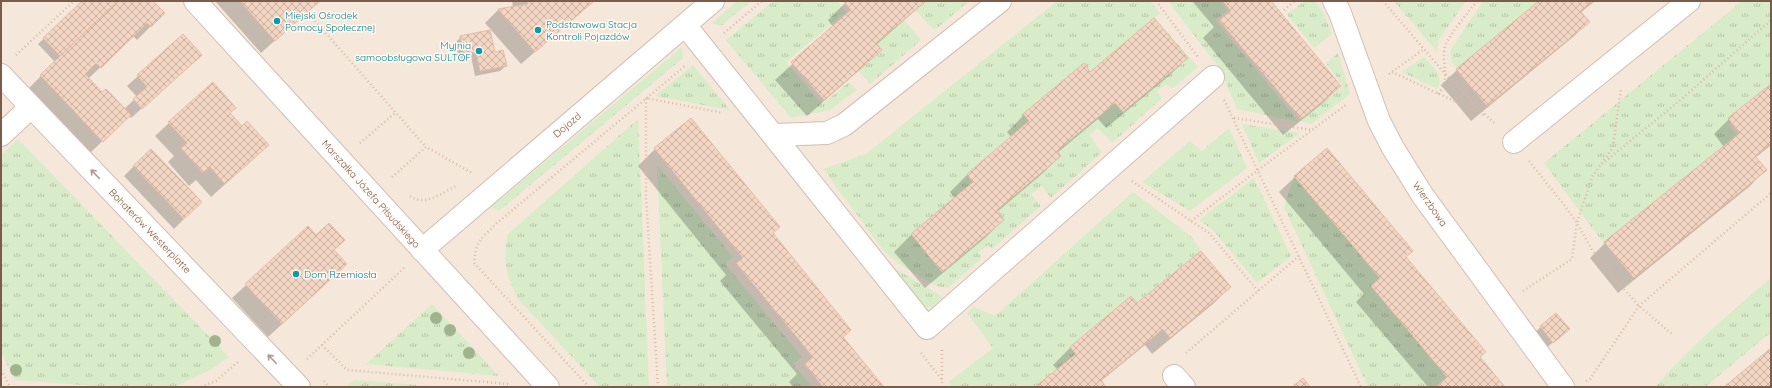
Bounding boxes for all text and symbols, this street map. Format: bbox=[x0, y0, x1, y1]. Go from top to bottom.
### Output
place label: Miejski Ośrodek Pomocy Społecznej bbox=[285, 9, 375, 34]
marker: Miejski Ośrodek Pomocy Społecznej bbox=[272, 16, 282, 26]
place label: Podstawowa Stacja Kontroli Pojazdów bbox=[546, 18, 637, 43]
marker: Podstawowa Stacja Kontroli Pojazdów bbox=[533, 25, 543, 35]
place label: Myjnia samoobsługowa SULTOF bbox=[355, 39, 471, 64]
marker: Myjnia samoobsługowa SULTOF bbox=[474, 46, 484, 56]
street label: Dojazd bbox=[550, 109, 584, 141]
street label: Marszałka Józefa Piłsudskiego bbox=[319, 137, 423, 251]
one-way arrow bbox=[90, 169, 100, 179]
street label: Wierzbowa bbox=[1410, 179, 1450, 229]
street label: Bohaterów Westerplatte bbox=[106, 186, 194, 276]
place label: Dom Rzemiosła bbox=[304, 268, 377, 281]
marker: Dom Rzemiosła bbox=[291, 269, 301, 279]
one-way arrow bbox=[267, 354, 277, 364]

